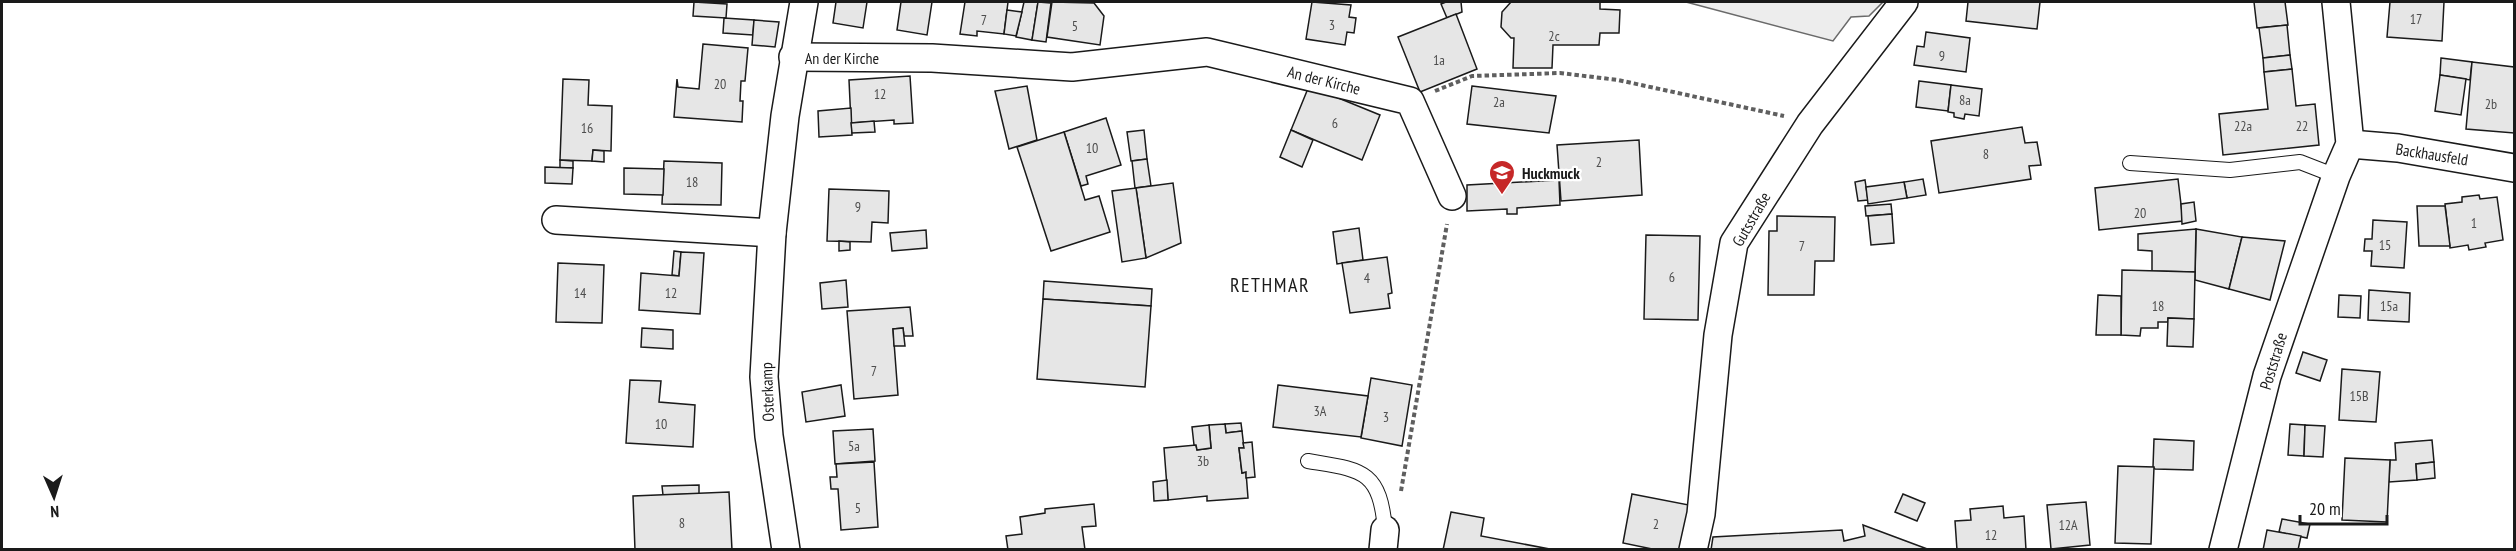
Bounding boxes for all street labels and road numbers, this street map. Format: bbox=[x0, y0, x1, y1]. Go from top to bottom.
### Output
street label: An der Kirche bbox=[805, 48, 879, 68]
street label: An der Kirche bbox=[1285, 61, 1363, 99]
street label: Backhausfeld bbox=[2394, 138, 2470, 170]
street label: Gutsstraße bbox=[1727, 188, 1775, 250]
street label: Poststraße bbox=[2255, 330, 2291, 392]
street label: Osterkamp bbox=[756, 362, 778, 422]

